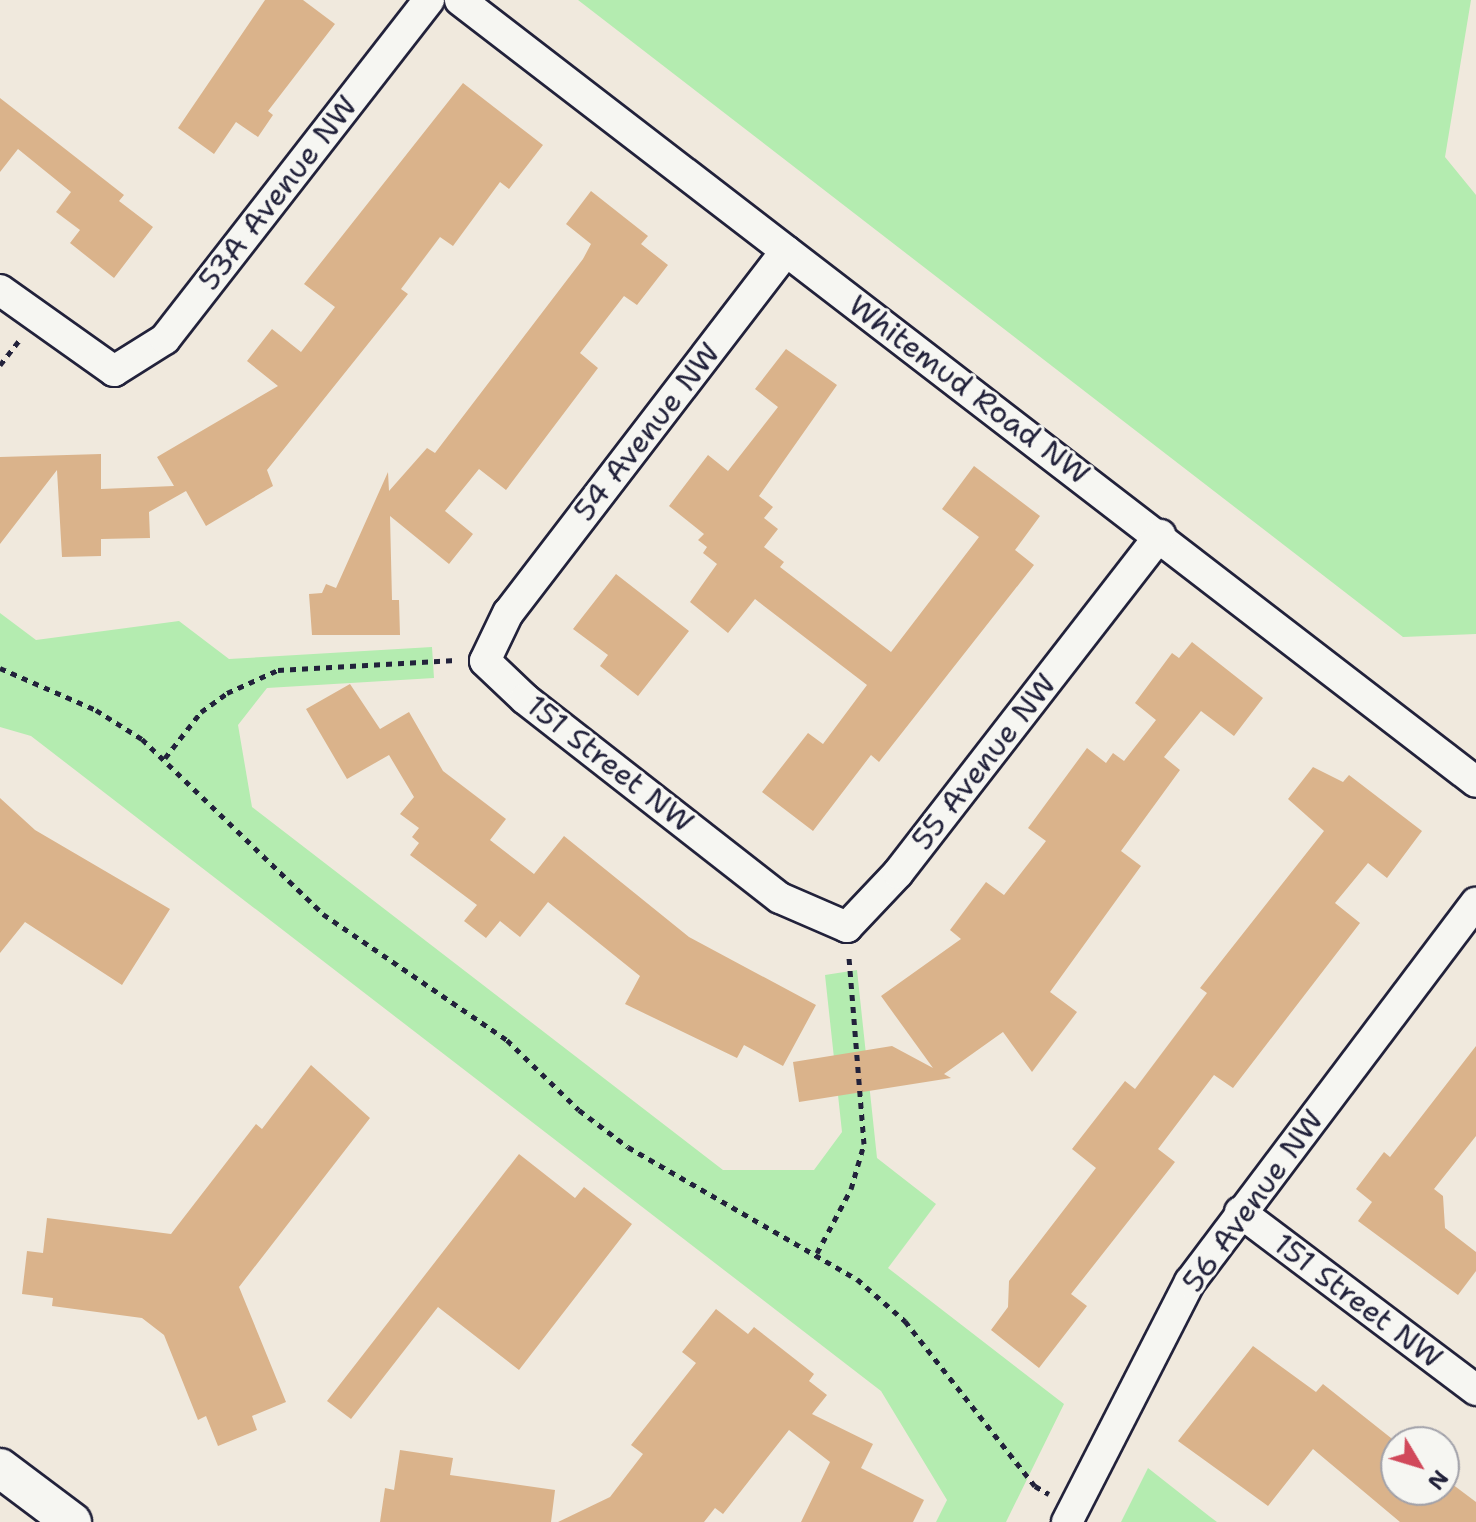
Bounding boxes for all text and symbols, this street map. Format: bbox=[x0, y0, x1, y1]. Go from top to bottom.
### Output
street label: 53A Avenue NW bbox=[191, 89, 365, 297]
street label: Whitemud Road NW bbox=[841, 288, 1097, 492]
street label: 54 Avenue NW bbox=[566, 336, 728, 528]
street label: 55 Avenue NW bbox=[904, 667, 1064, 857]
street label: 151 Street NW bbox=[519, 688, 701, 840]
street label: 56 Avenue NW bbox=[1175, 1103, 1331, 1299]
street label: 151 Street NW bbox=[1267, 1226, 1449, 1376]
north arrow bbox=[1380, 1426, 1460, 1506]
text: N bbox=[1421, 1464, 1455, 1496]

